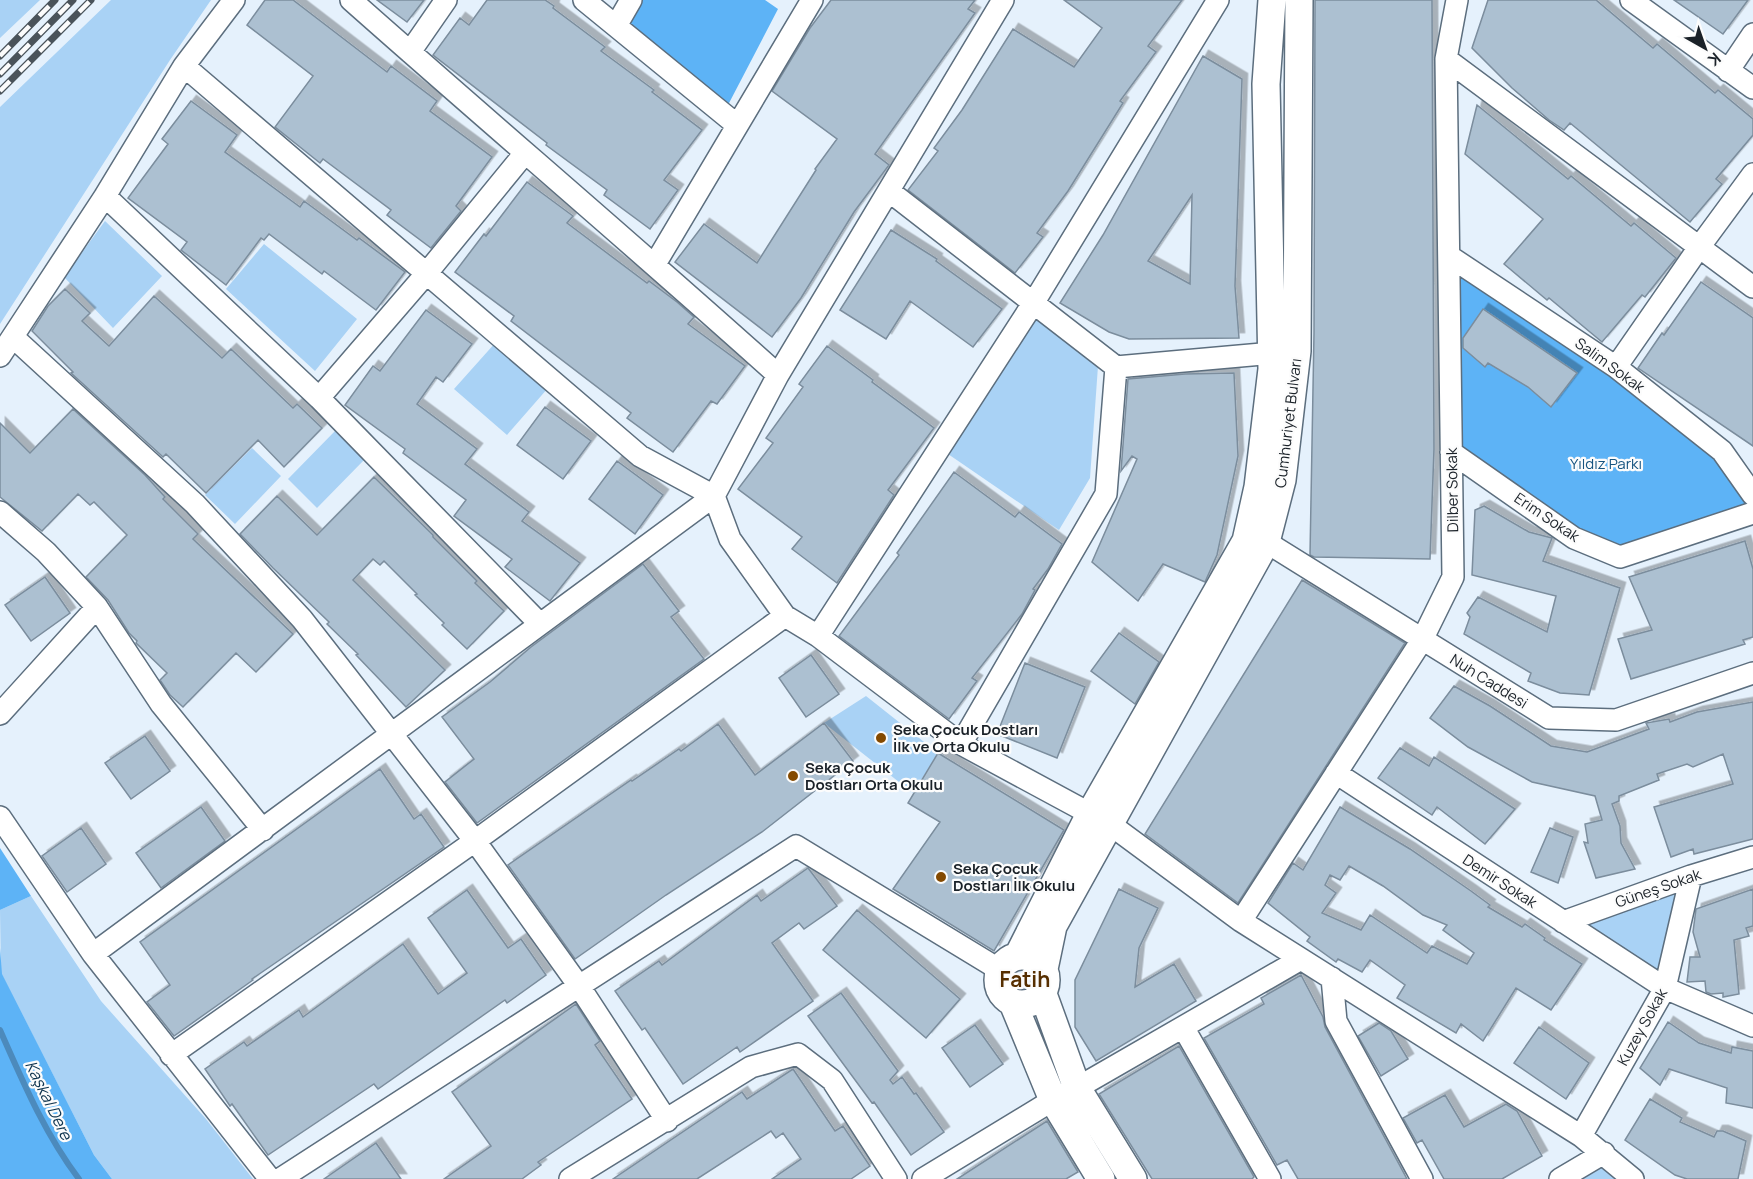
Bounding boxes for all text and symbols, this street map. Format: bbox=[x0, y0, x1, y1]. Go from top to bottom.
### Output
north arrow bbox=[1675, 18, 1735, 78]
text: K bbox=[1703, 48, 1726, 72]
street label: Salim Sokak bbox=[1571, 333, 1650, 398]
street label: Cumhuriyet Bulvarı bbox=[1270, 357, 1306, 489]
street label: Dilber Sokak bbox=[1441, 447, 1463, 532]
park label: Yıldız Parkı bbox=[1570, 453, 1642, 474]
street label: Erim Sokak bbox=[1510, 487, 1584, 547]
street label: Nuh Caddesi bbox=[1446, 649, 1532, 713]
place label: Seka Çocuk Dostları İlk ve Orta Okulu bbox=[893, 719, 1038, 757]
marker: Seka Çocuk Dostları İlk ve Orta Okulu bbox=[874, 731, 888, 745]
place label: Seka Çocuk Dostları Orta Okulu bbox=[805, 757, 943, 795]
marker: Seka Çocuk Dostları Orta Okulu bbox=[786, 769, 800, 783]
street label: Demir Sokak bbox=[1459, 849, 1542, 913]
place label: Seka Çocuk Dostları İlk Okulu bbox=[953, 858, 1075, 896]
street label: Güneş Sokak bbox=[1612, 863, 1704, 912]
marker: Seka Çocuk Dostları İlk Okulu bbox=[934, 870, 948, 884]
district label: Fatih bbox=[1000, 965, 1050, 993]
street label: Kuzey Sokak bbox=[1612, 984, 1672, 1069]
water label: Kaşkal Dere bbox=[20, 1057, 78, 1145]

